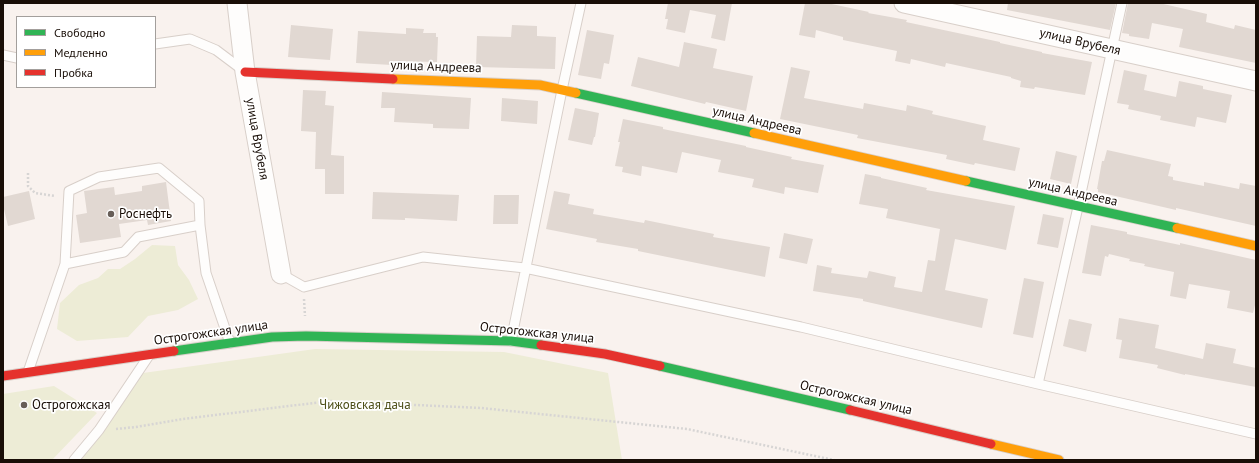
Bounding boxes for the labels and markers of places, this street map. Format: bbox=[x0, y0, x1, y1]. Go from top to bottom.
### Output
place label: Роснефть bbox=[119, 206, 172, 222]
marker: Роснефть bbox=[106, 209, 116, 219]
place label: Острогожская bbox=[32, 397, 110, 413]
marker: Острогожская bbox=[19, 400, 29, 410]

